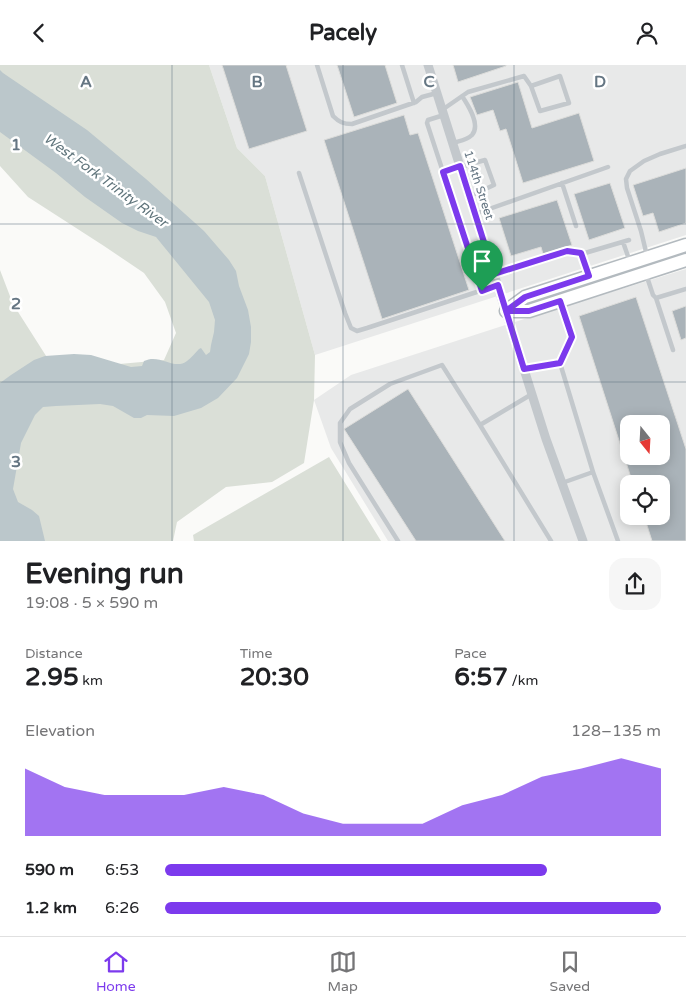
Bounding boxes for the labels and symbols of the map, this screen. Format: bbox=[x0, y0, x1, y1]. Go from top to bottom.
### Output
text: A bbox=[80, 72, 92, 92]
text: B bbox=[251, 72, 263, 92]
text: C bbox=[423, 72, 435, 92]
text: D bbox=[594, 72, 606, 92]
water label: West Fork Trinity River bbox=[40, 130, 172, 232]
text: 1 bbox=[11, 135, 21, 155]
street label: 114th Street bbox=[461, 149, 497, 222]
pin bbox=[461, 240, 503, 291]
text: 2 bbox=[11, 294, 21, 314]
north arrow bbox=[620, 415, 670, 465]
text: 3 bbox=[11, 452, 21, 472]

